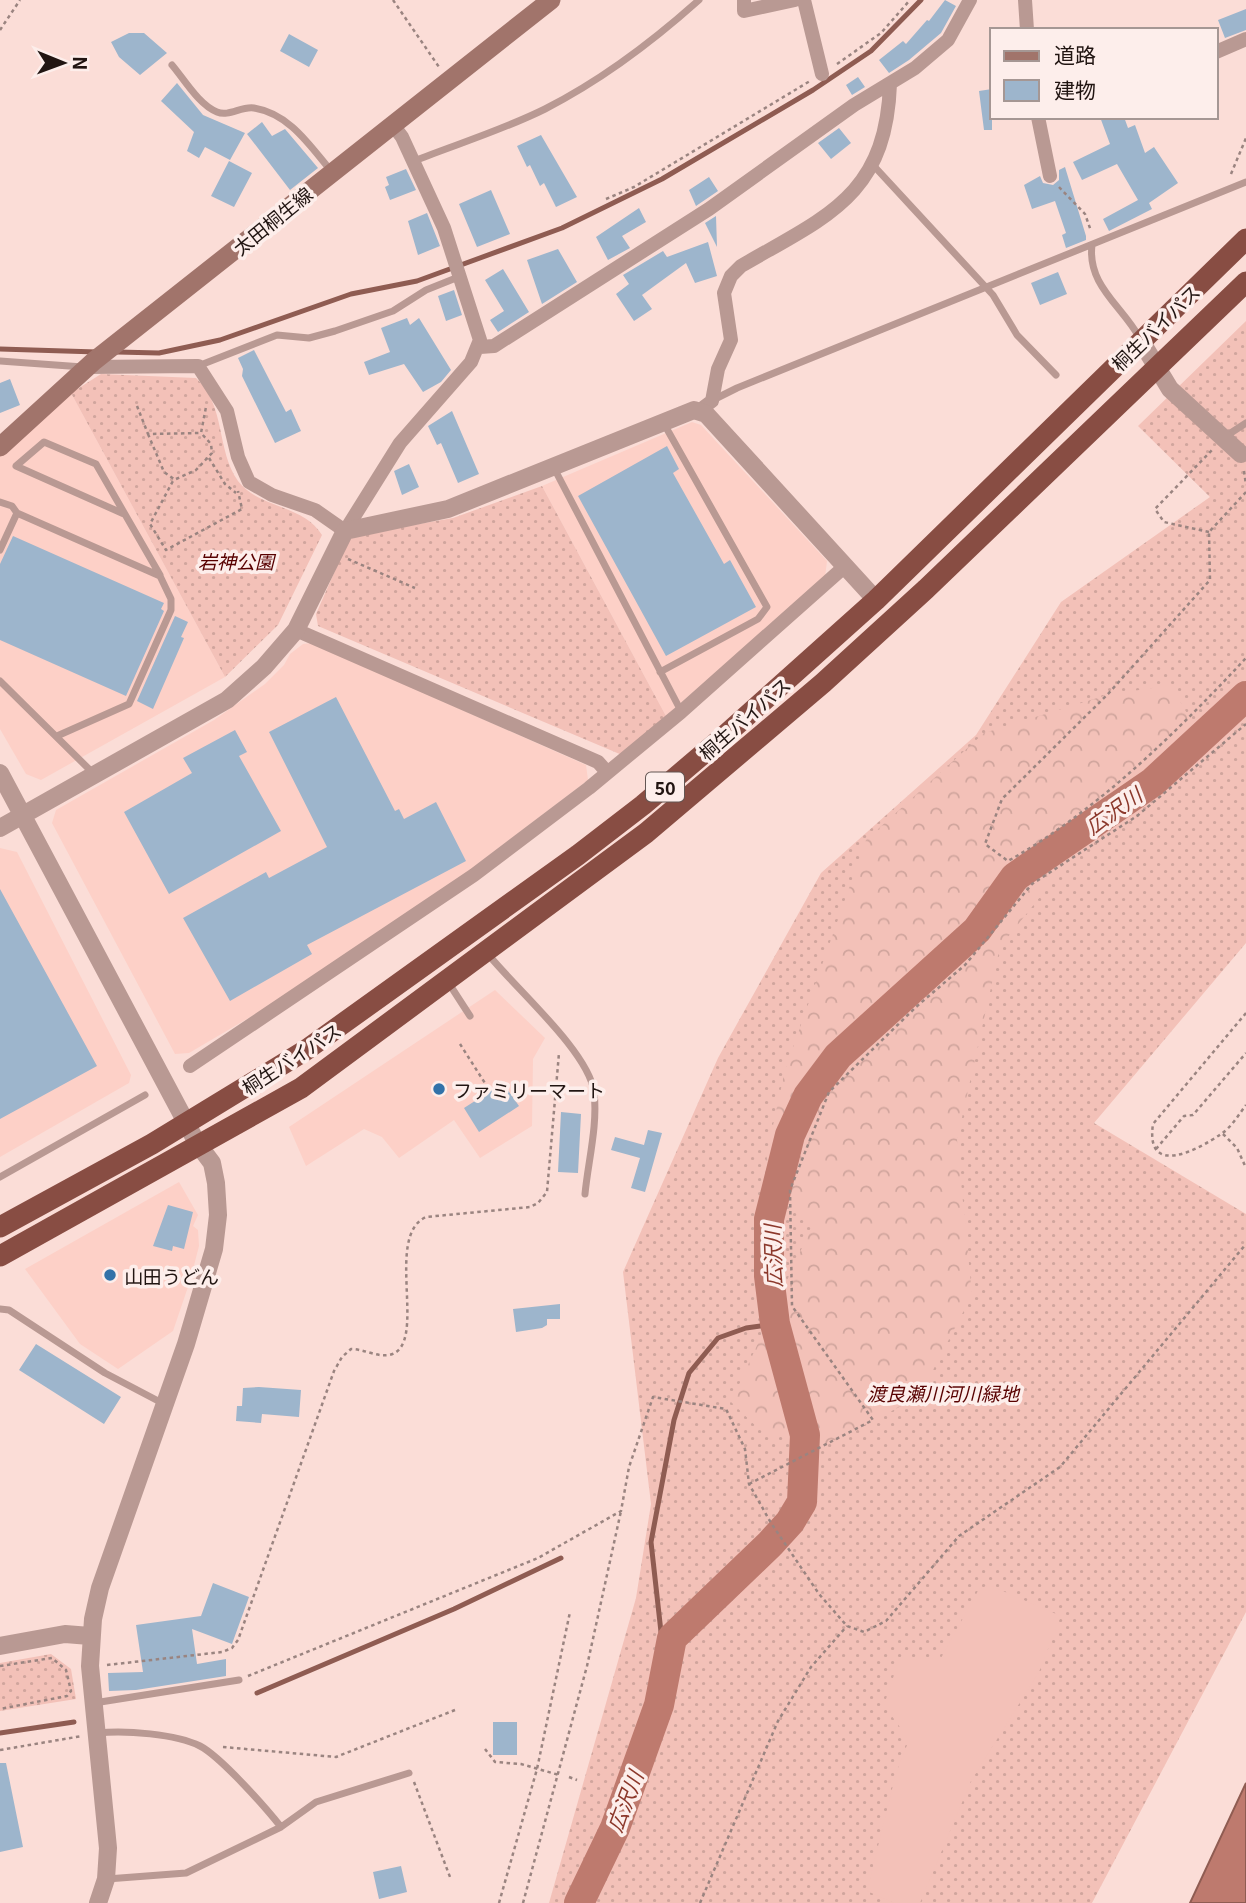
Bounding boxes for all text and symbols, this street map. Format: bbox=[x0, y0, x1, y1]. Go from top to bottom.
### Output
north arrow bbox=[28, 28, 98, 98]
legend bbox=[990, 28, 1218, 119]
text: 道路 bbox=[1054, 39, 1096, 69]
text: N bbox=[68, 56, 95, 71]
text: 建物 bbox=[1054, 74, 1096, 104]
street label: 太田桐生線 bbox=[227, 180, 317, 260]
street label: 桐生バイパス bbox=[1105, 278, 1205, 376]
park label: 岩神公園 bbox=[198, 547, 277, 574]
street label: 桐生バイパス bbox=[692, 671, 796, 765]
road number: 50 bbox=[646, 772, 684, 802]
water label: 広沢川 bbox=[1079, 778, 1149, 840]
street label: 桐生バイパス bbox=[236, 1016, 346, 1100]
place label: ファミリーマート bbox=[453, 1076, 605, 1103]
marker: ファミリーマート bbox=[431, 1081, 447, 1097]
water label: 広沢川 bbox=[756, 1222, 788, 1288]
place label: 山田うどん bbox=[124, 1262, 219, 1289]
marker: 山田うどん bbox=[102, 1267, 118, 1283]
park label: 渡良瀬川河川緑地 bbox=[867, 1379, 1021, 1406]
water label: 広沢川 bbox=[599, 1764, 650, 1836]

